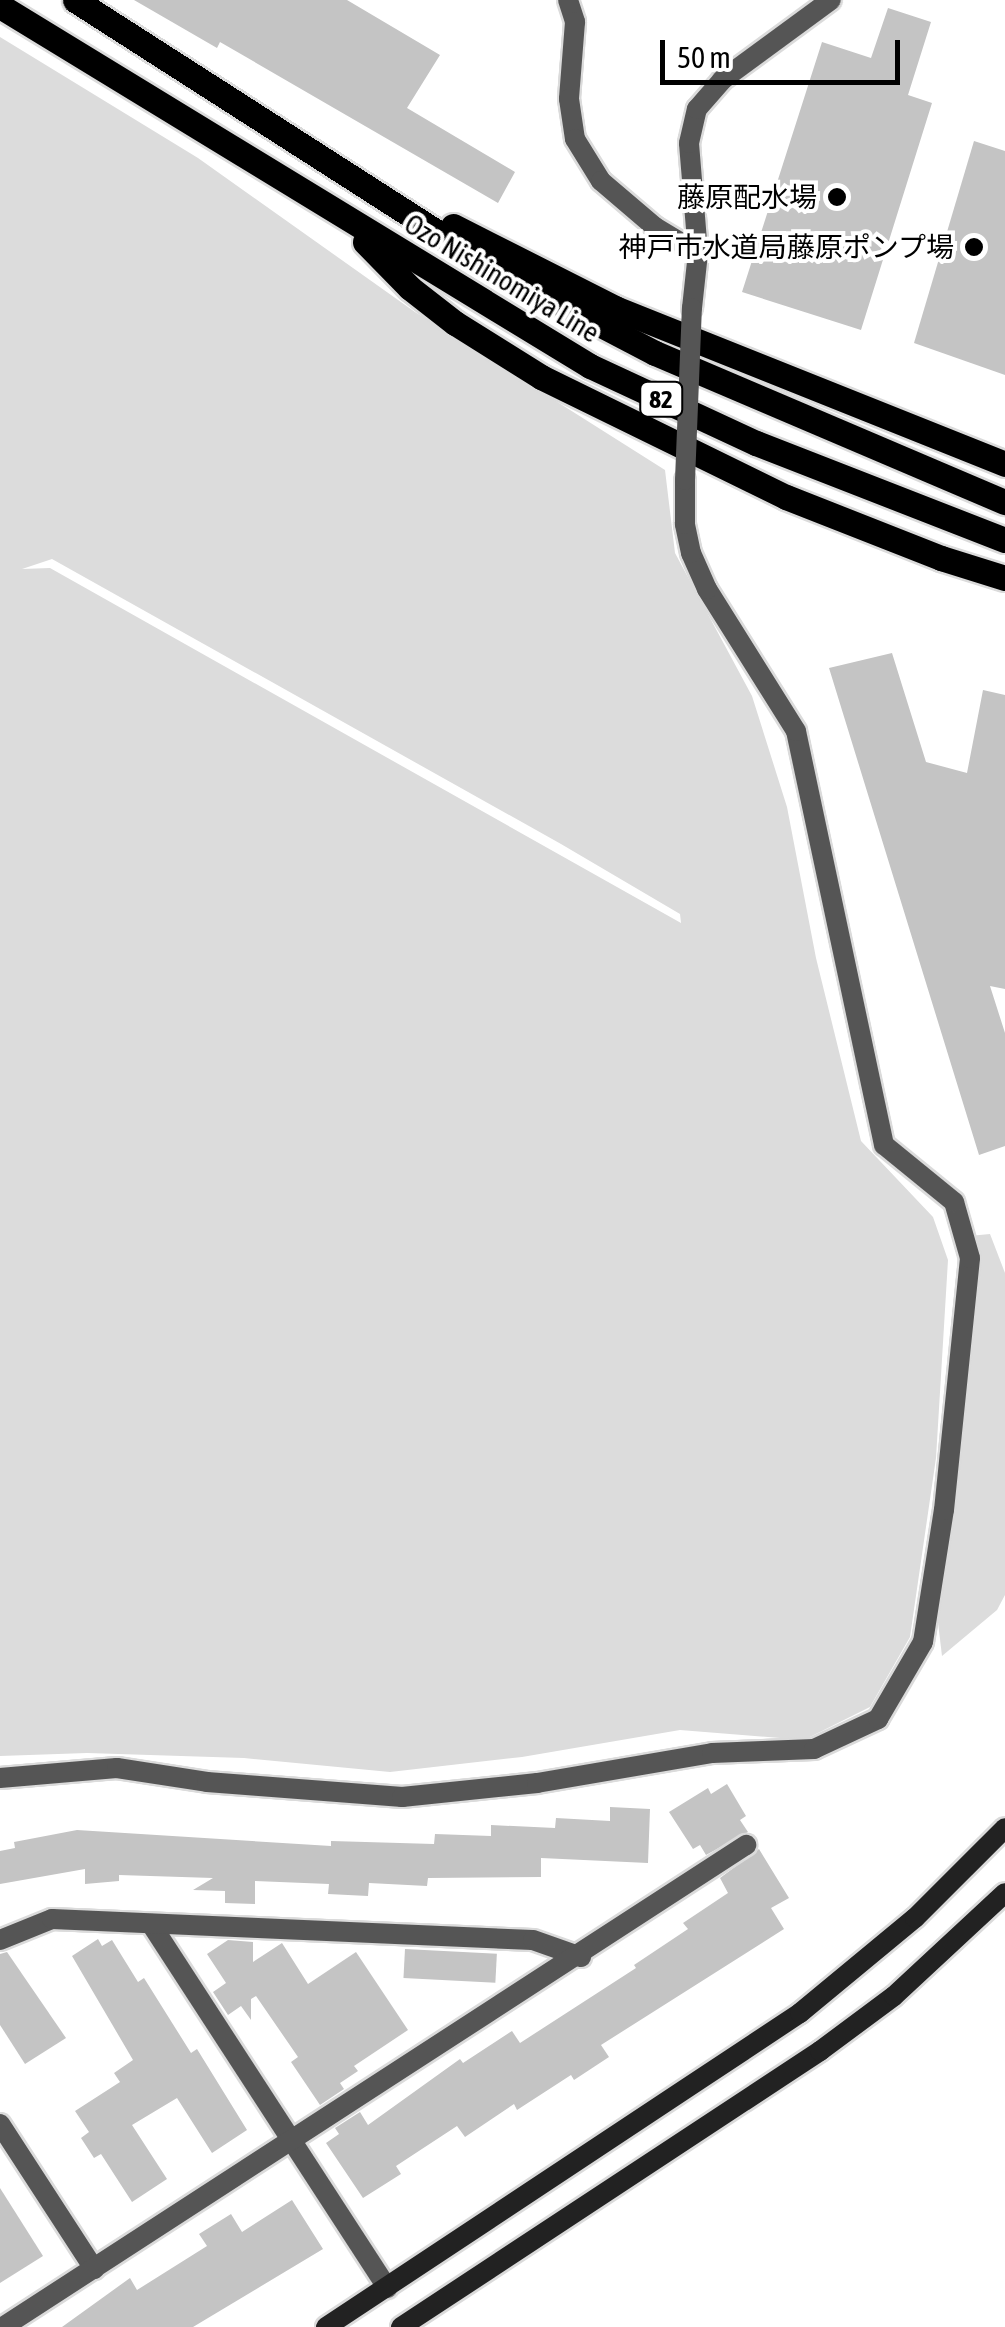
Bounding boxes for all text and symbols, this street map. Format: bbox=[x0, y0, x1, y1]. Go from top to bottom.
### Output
scale bar bbox=[665, 20, 905, 82]
text: 50 m bbox=[677, 40, 731, 74]
place label: 藤原配水場 bbox=[677, 180, 817, 214]
marker: 藤原配水場 bbox=[826, 186, 848, 208]
street label: Ozo Nishinomiya Line bbox=[399, 207, 605, 349]
place label: 神戸市水道局藤原ポンプ場 bbox=[618, 230, 954, 264]
marker: 神戸市水道局藤原ポンプ場 bbox=[963, 236, 985, 258]
road number: 82 bbox=[638, 379, 684, 419]

